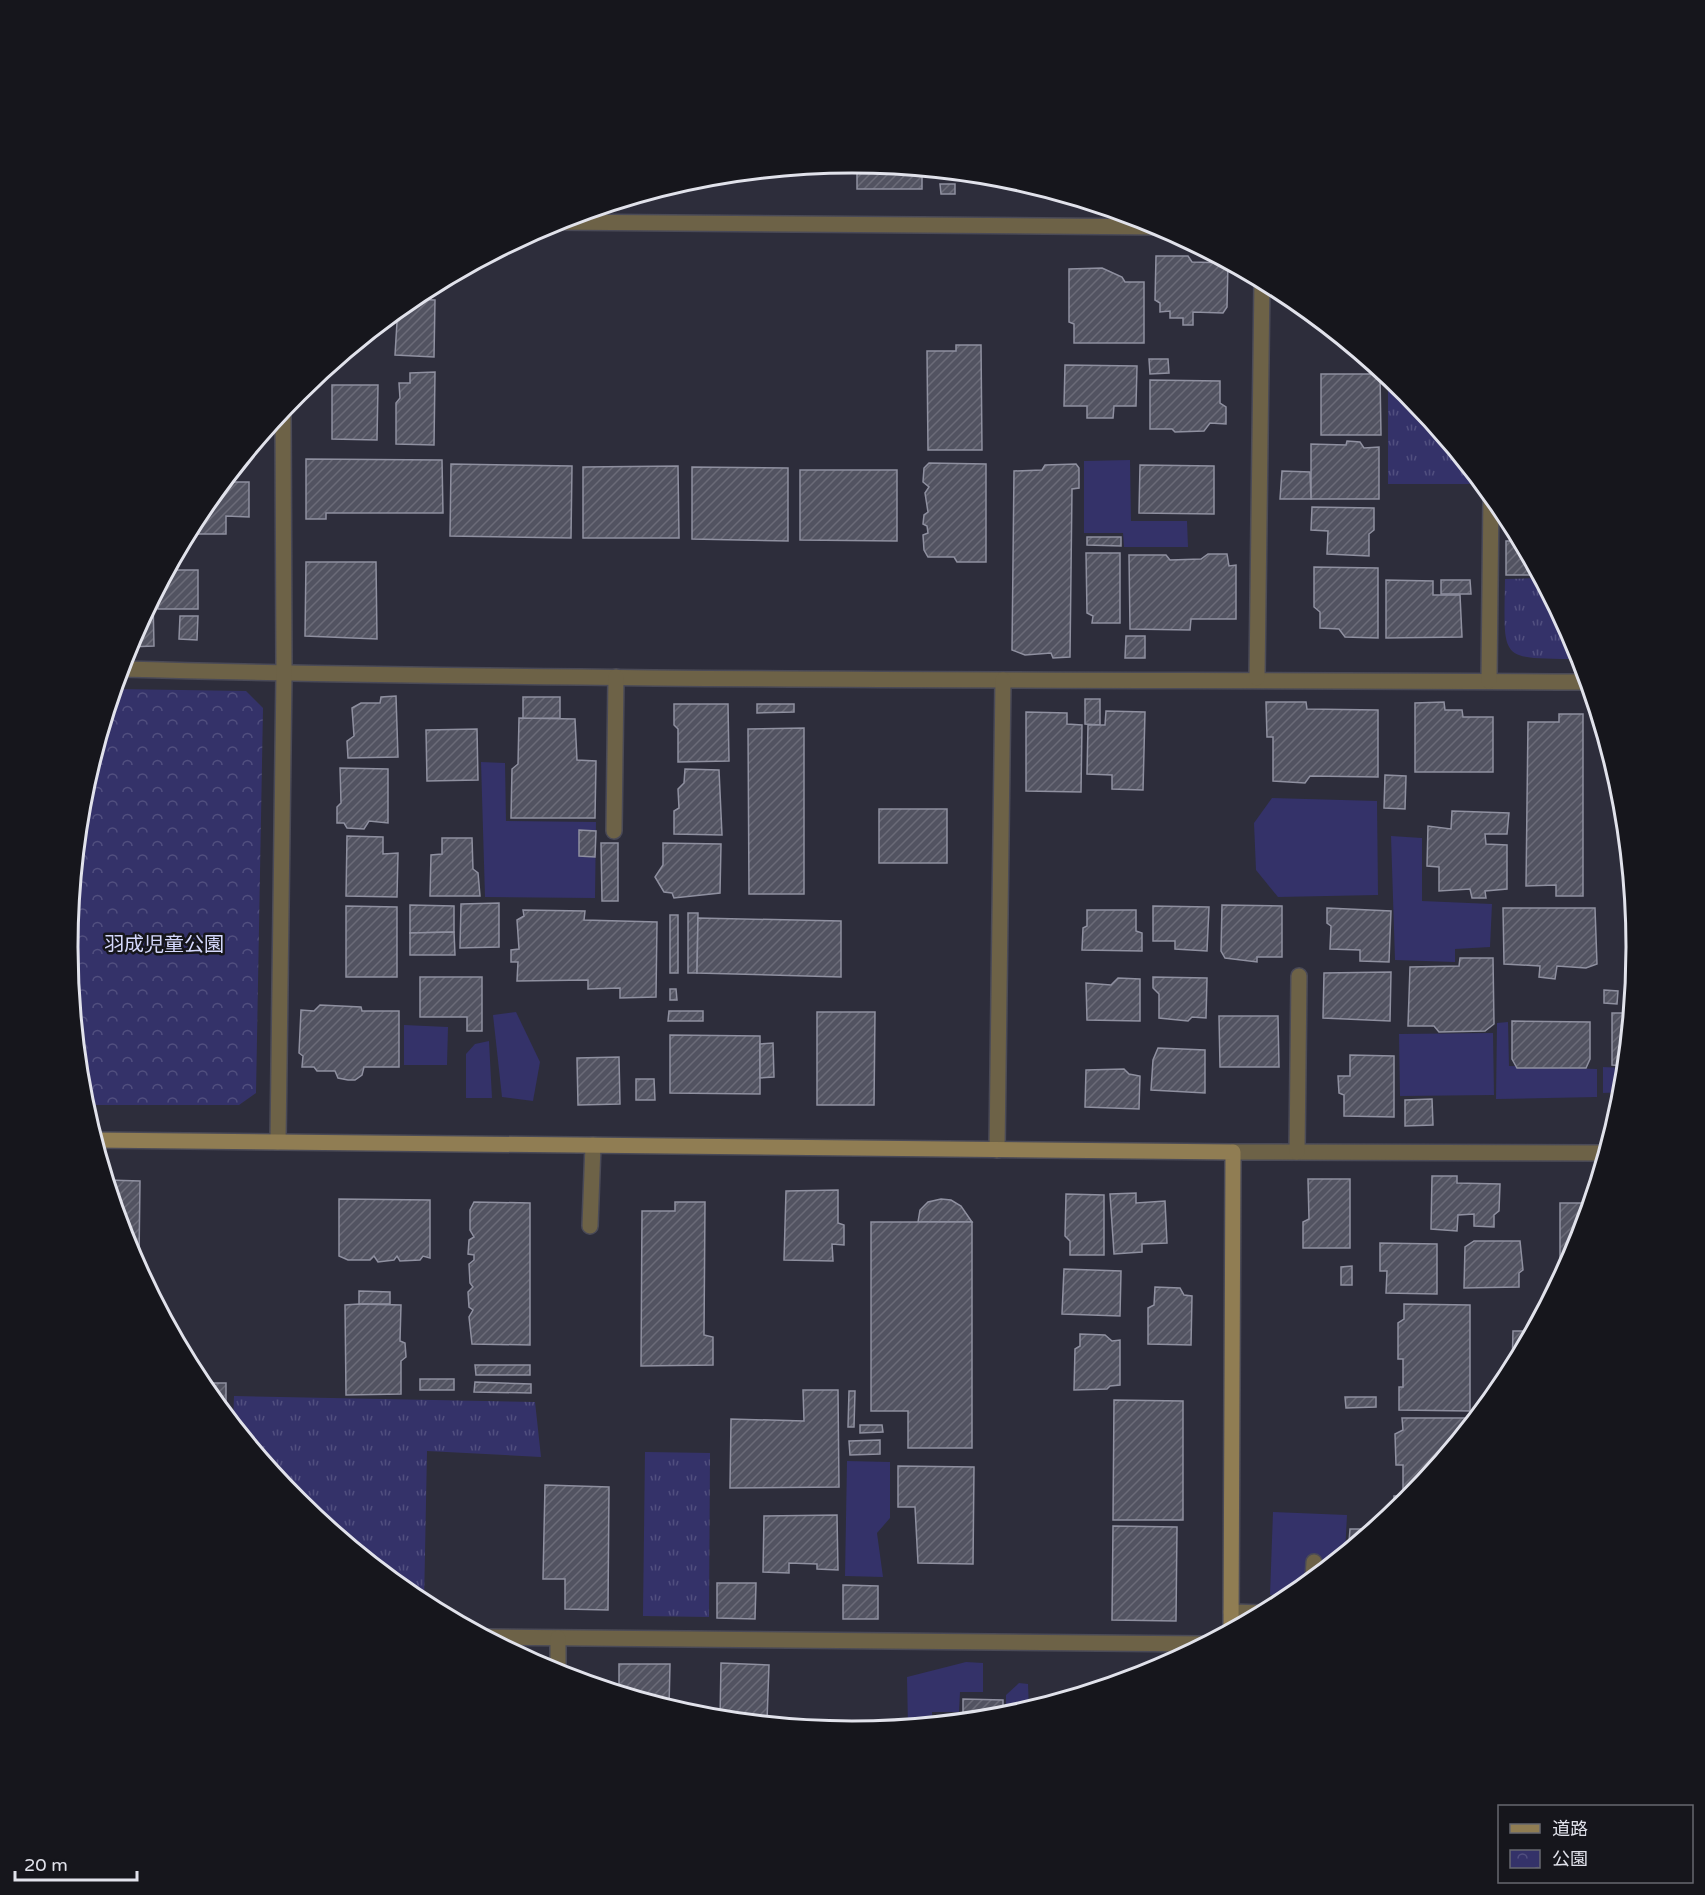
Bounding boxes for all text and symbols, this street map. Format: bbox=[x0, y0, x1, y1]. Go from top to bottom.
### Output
park label: 羽成児童公園 bbox=[104, 933, 224, 957]
legend bbox=[1498, 1805, 1693, 1883]
text: 道路 bbox=[1552, 1818, 1588, 1840]
scale bar bbox=[15, 1844, 136, 1882]
text: 公園 bbox=[1552, 1848, 1588, 1870]
text: 20 m bbox=[24, 1854, 68, 1876]

